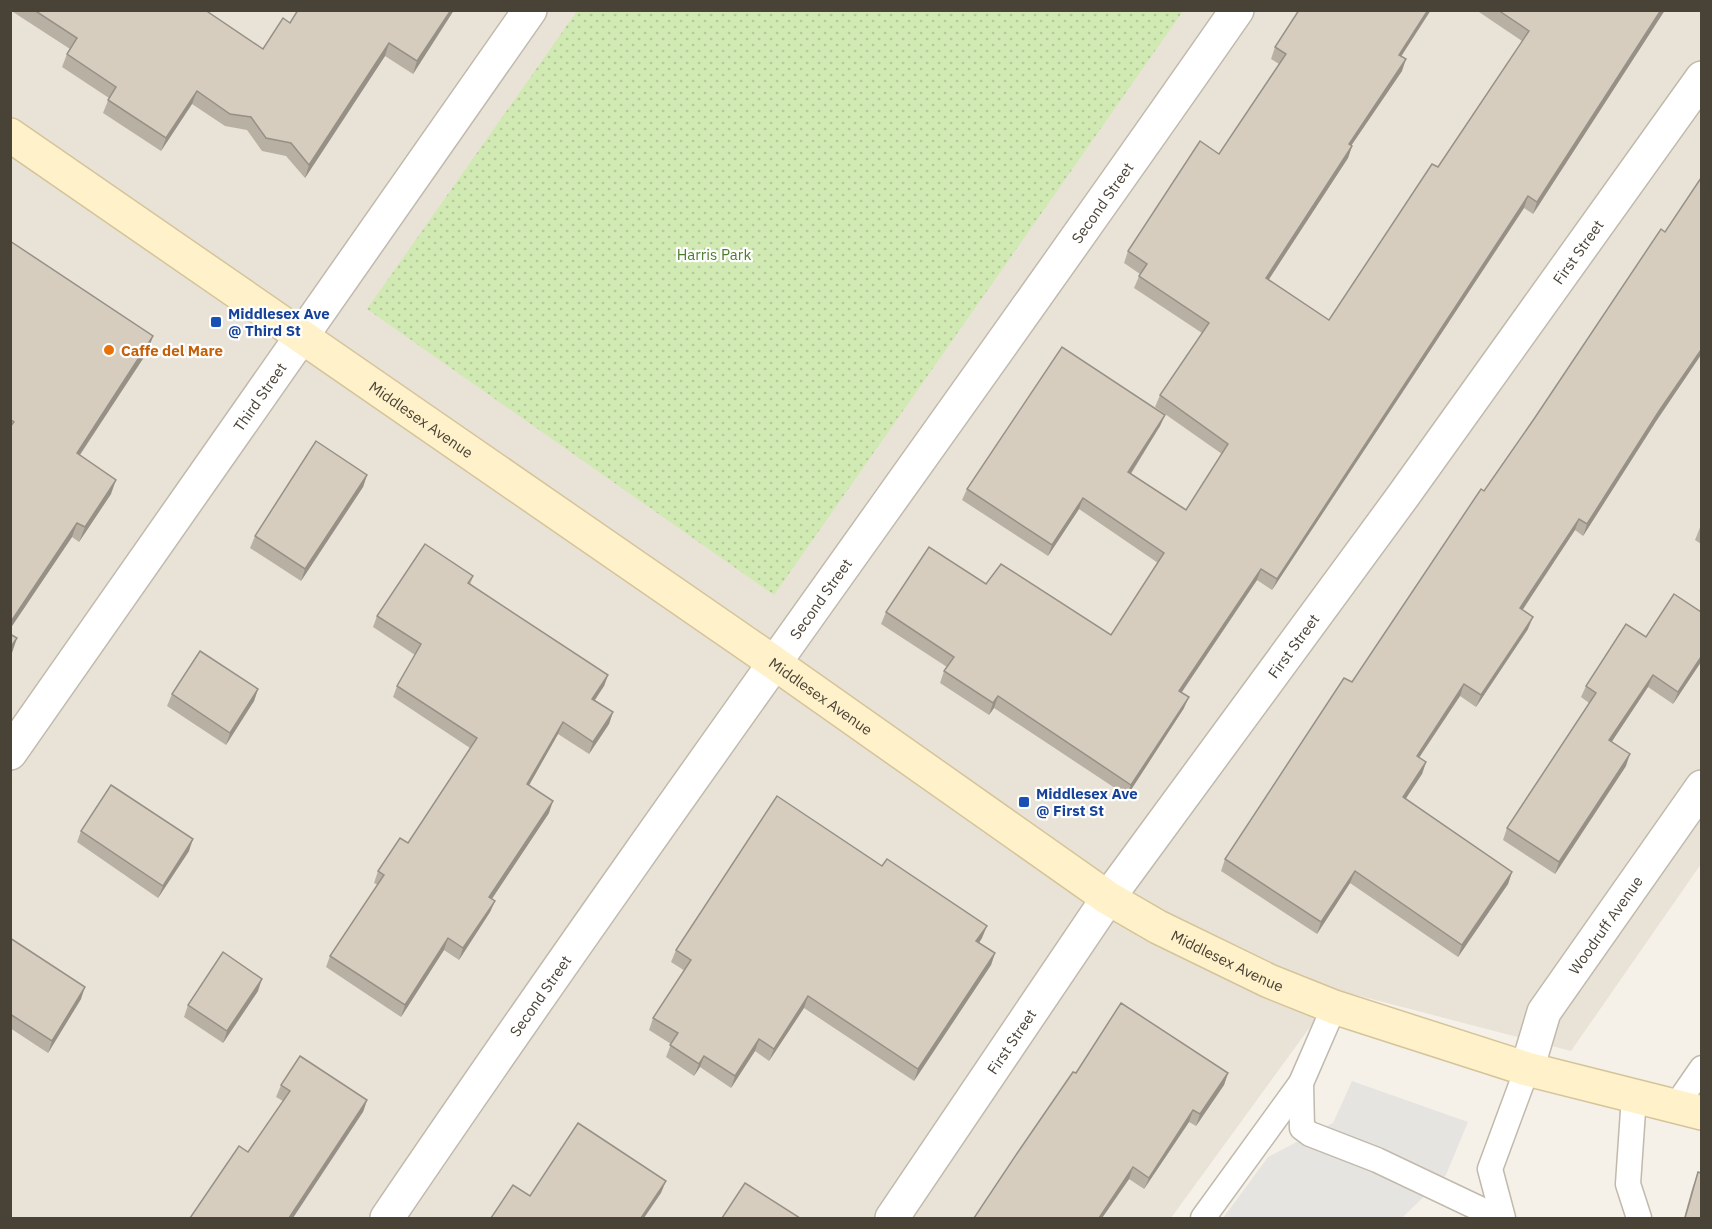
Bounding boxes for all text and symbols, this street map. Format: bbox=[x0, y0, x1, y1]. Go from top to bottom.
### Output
street label: Second Street bbox=[1067, 158, 1137, 247]
street label: First Street bbox=[1548, 216, 1607, 288]
park label: Harris Park bbox=[677, 245, 751, 264]
place label: Middlesex Ave @ Third St bbox=[228, 304, 330, 340]
marker: Middlesex Ave @ Third St bbox=[209, 315, 223, 329]
place label: Caffe del Mare bbox=[121, 341, 223, 360]
marker: Caffe del Mare bbox=[102, 343, 116, 357]
street label: Third Street bbox=[229, 358, 290, 435]
street label: Middlesex Avenue bbox=[366, 377, 477, 462]
street label: Second Street bbox=[785, 554, 856, 643]
street label: First Street bbox=[1263, 610, 1323, 682]
street label: Middlesex Avenue bbox=[765, 653, 876, 739]
place label: Middlesex Ave @ First St bbox=[1036, 784, 1138, 820]
marker: Middlesex Ave @ First St bbox=[1017, 795, 1031, 809]
street label: Woodruff Avenue bbox=[1564, 872, 1646, 978]
street label: Middlesex Avenue bbox=[1168, 925, 1286, 995]
street label: Second Street bbox=[505, 951, 575, 1040]
street label: First Street bbox=[982, 1005, 1040, 1078]

